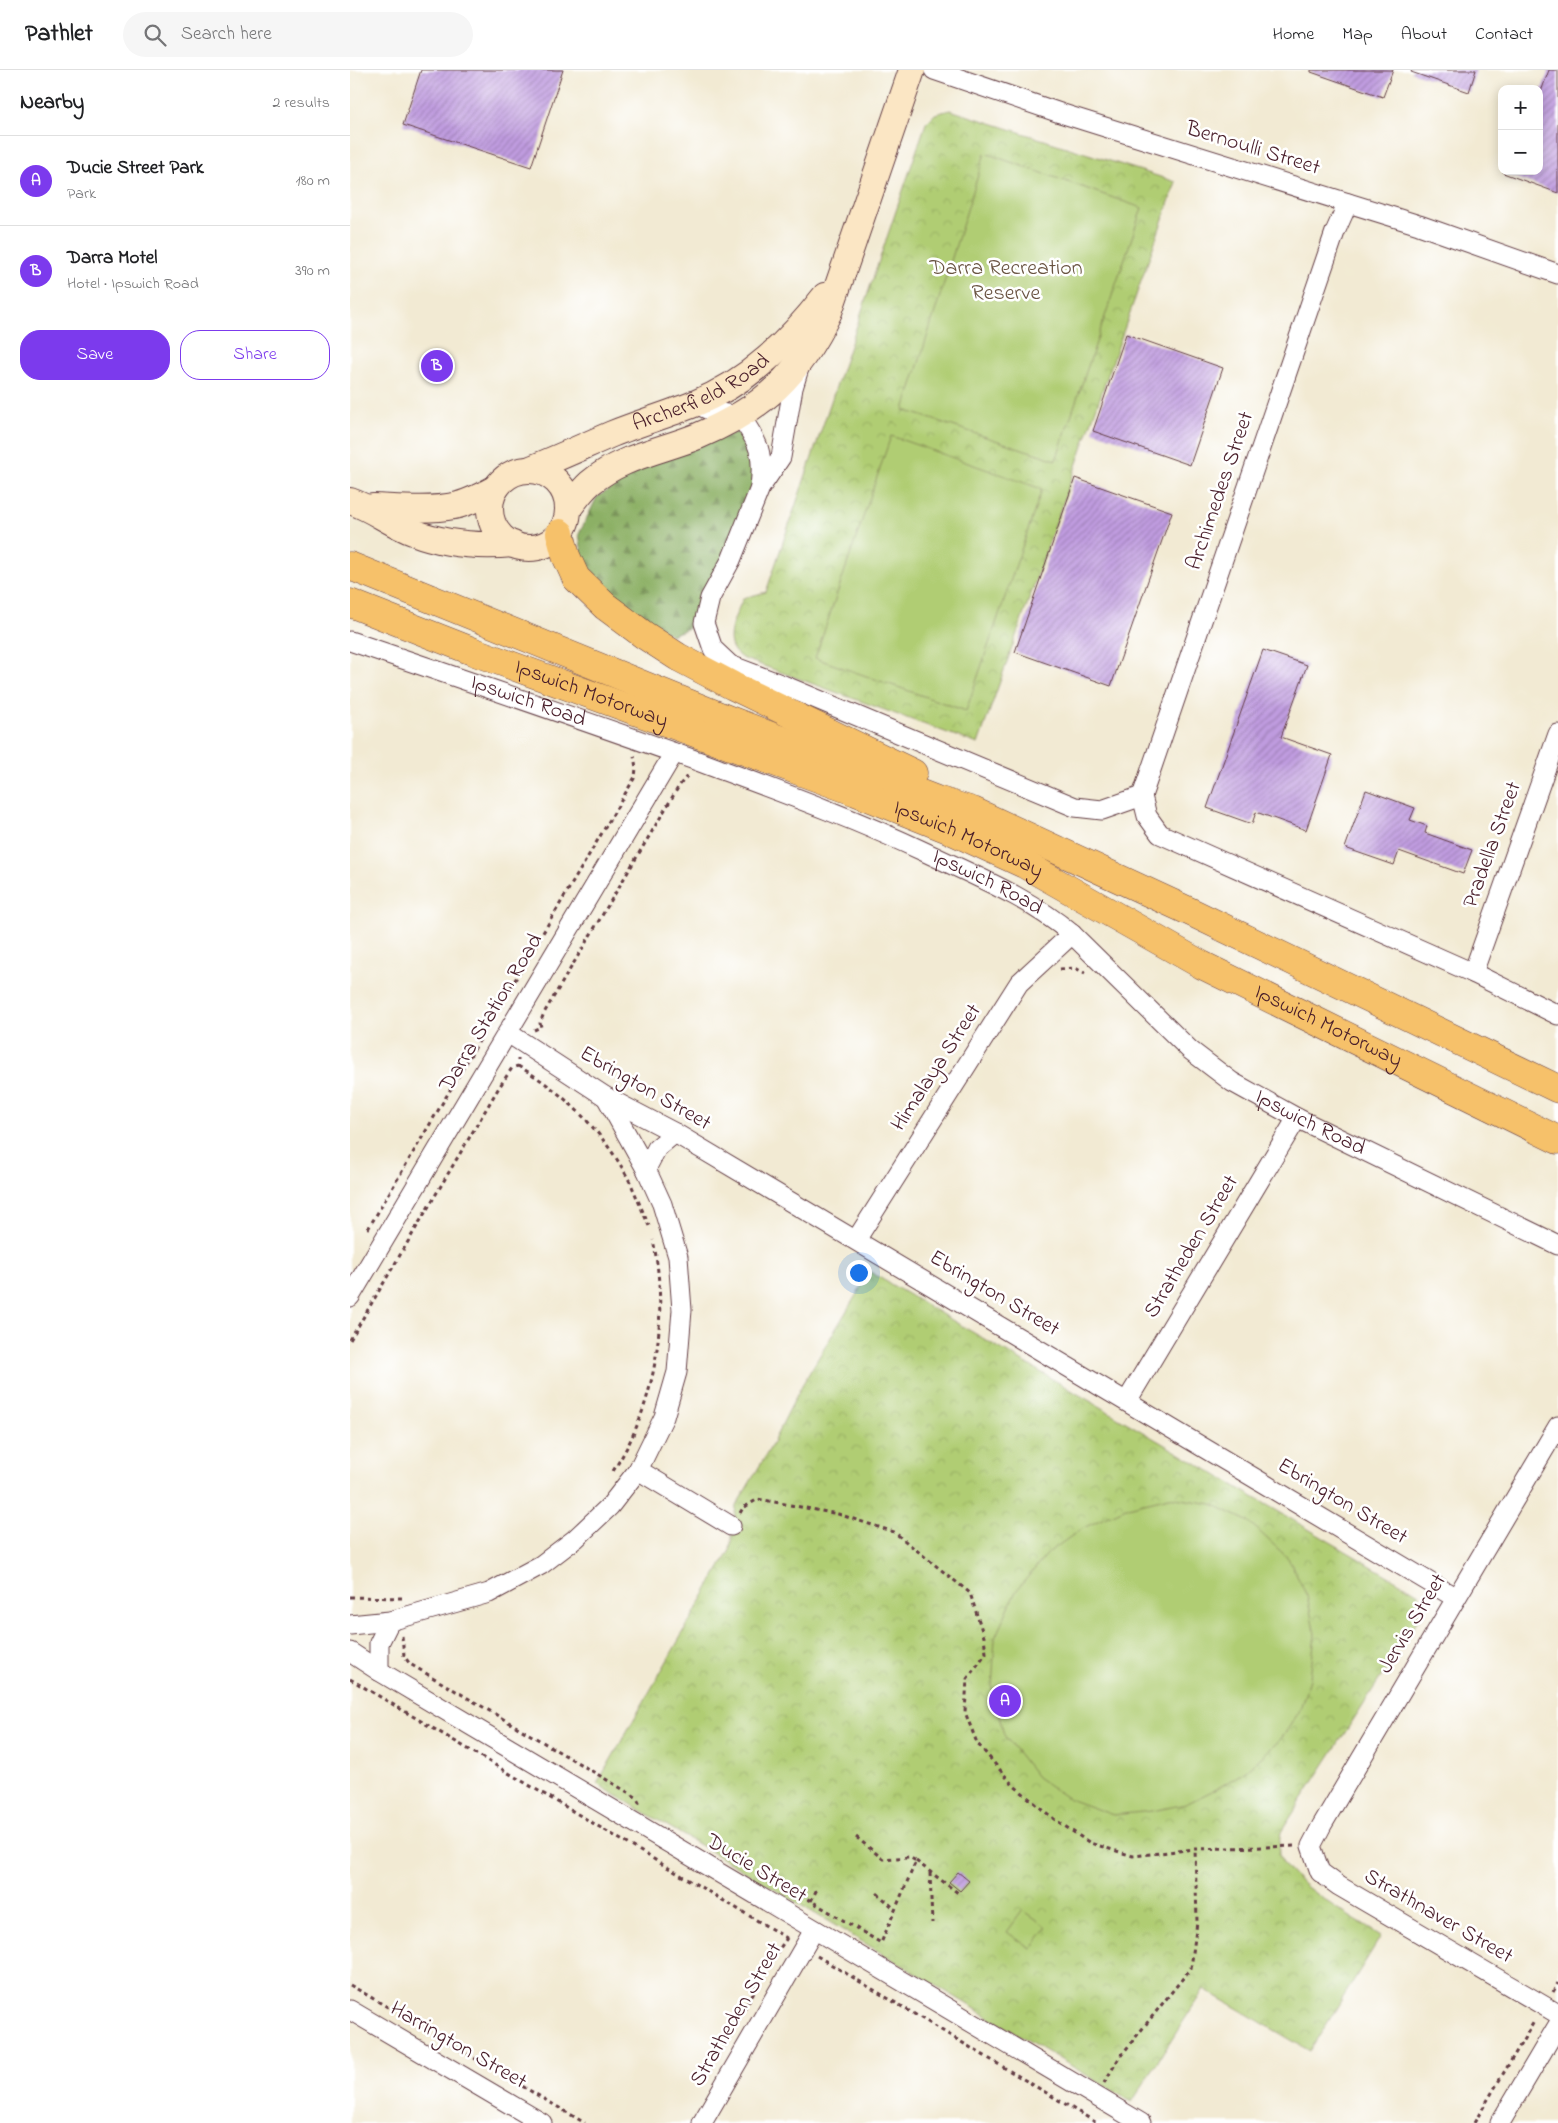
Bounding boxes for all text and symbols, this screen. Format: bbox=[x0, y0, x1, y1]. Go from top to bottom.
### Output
search box bbox=[123, 12, 473, 57]
text: Pathlet bbox=[25, 17, 93, 52]
icon: search bbox=[141, 21, 169, 49]
text: Search here bbox=[181, 21, 272, 48]
text: Home bbox=[1273, 22, 1314, 48]
text: Map bbox=[1342, 22, 1373, 48]
text: About bbox=[1401, 22, 1447, 48]
text: Contact bbox=[1475, 22, 1533, 48]
map controls bbox=[1498, 85, 1543, 175]
button: + bbox=[1498, 85, 1543, 130]
text: Nearby bbox=[20, 88, 84, 118]
text: 2 results bbox=[272, 91, 330, 115]
street label: Bernoulli Street bbox=[1181, 113, 1325, 185]
button: − bbox=[1498, 130, 1543, 175]
text: Ducie Street Park bbox=[67, 155, 204, 182]
text: A bbox=[31, 169, 41, 193]
text: 180 m bbox=[296, 169, 330, 193]
text: Park bbox=[67, 182, 96, 206]
text: Darra Motel bbox=[67, 245, 158, 272]
park label: Darra Recreation Reserve bbox=[928, 253, 1083, 310]
text: B bbox=[31, 259, 41, 283]
text: 390 m bbox=[295, 259, 330, 283]
text: Hotel · Ipswich Road bbox=[67, 272, 199, 296]
button: Save bbox=[20, 330, 170, 380]
button: Share bbox=[180, 330, 330, 380]
street label: Archerfield Road bbox=[628, 346, 778, 441]
pin: B bbox=[421, 347, 453, 385]
street label: Archimedes Street bbox=[1179, 407, 1263, 575]
street label: Ipswich Motorway bbox=[510, 652, 672, 739]
street label: Ipswich Road bbox=[466, 667, 590, 736]
street label: Pradella Street bbox=[1455, 777, 1531, 913]
street label: Ipswich Motorway bbox=[888, 792, 1049, 889]
street label: Ipswich Road bbox=[926, 841, 1049, 924]
street label: Darra Station Road bbox=[432, 928, 552, 1099]
street label: Ipswich Motorway bbox=[1248, 977, 1407, 1078]
street label: Himalaya Street bbox=[884, 997, 991, 1139]
street label: Ebrington Street bbox=[573, 1038, 717, 1141]
street label: Ipswich Road bbox=[1249, 1082, 1371, 1165]
street label: Stratheden Street bbox=[1137, 1169, 1248, 1325]
street label: Ebrington Street bbox=[922, 1242, 1066, 1347]
your location bbox=[846, 1260, 872, 1286]
street label: Ebrington Street bbox=[1270, 1450, 1414, 1555]
street label: Jervis Street bbox=[1370, 1567, 1456, 1680]
pin: A bbox=[989, 1682, 1021, 1720]
street label: Ducie Street bbox=[698, 1826, 813, 1912]
street label: Strathnaver Street bbox=[1357, 1861, 1519, 1973]
street label: Stratheden Street bbox=[683, 1936, 792, 2093]
street label: Harrington Street bbox=[383, 1994, 533, 2099]

